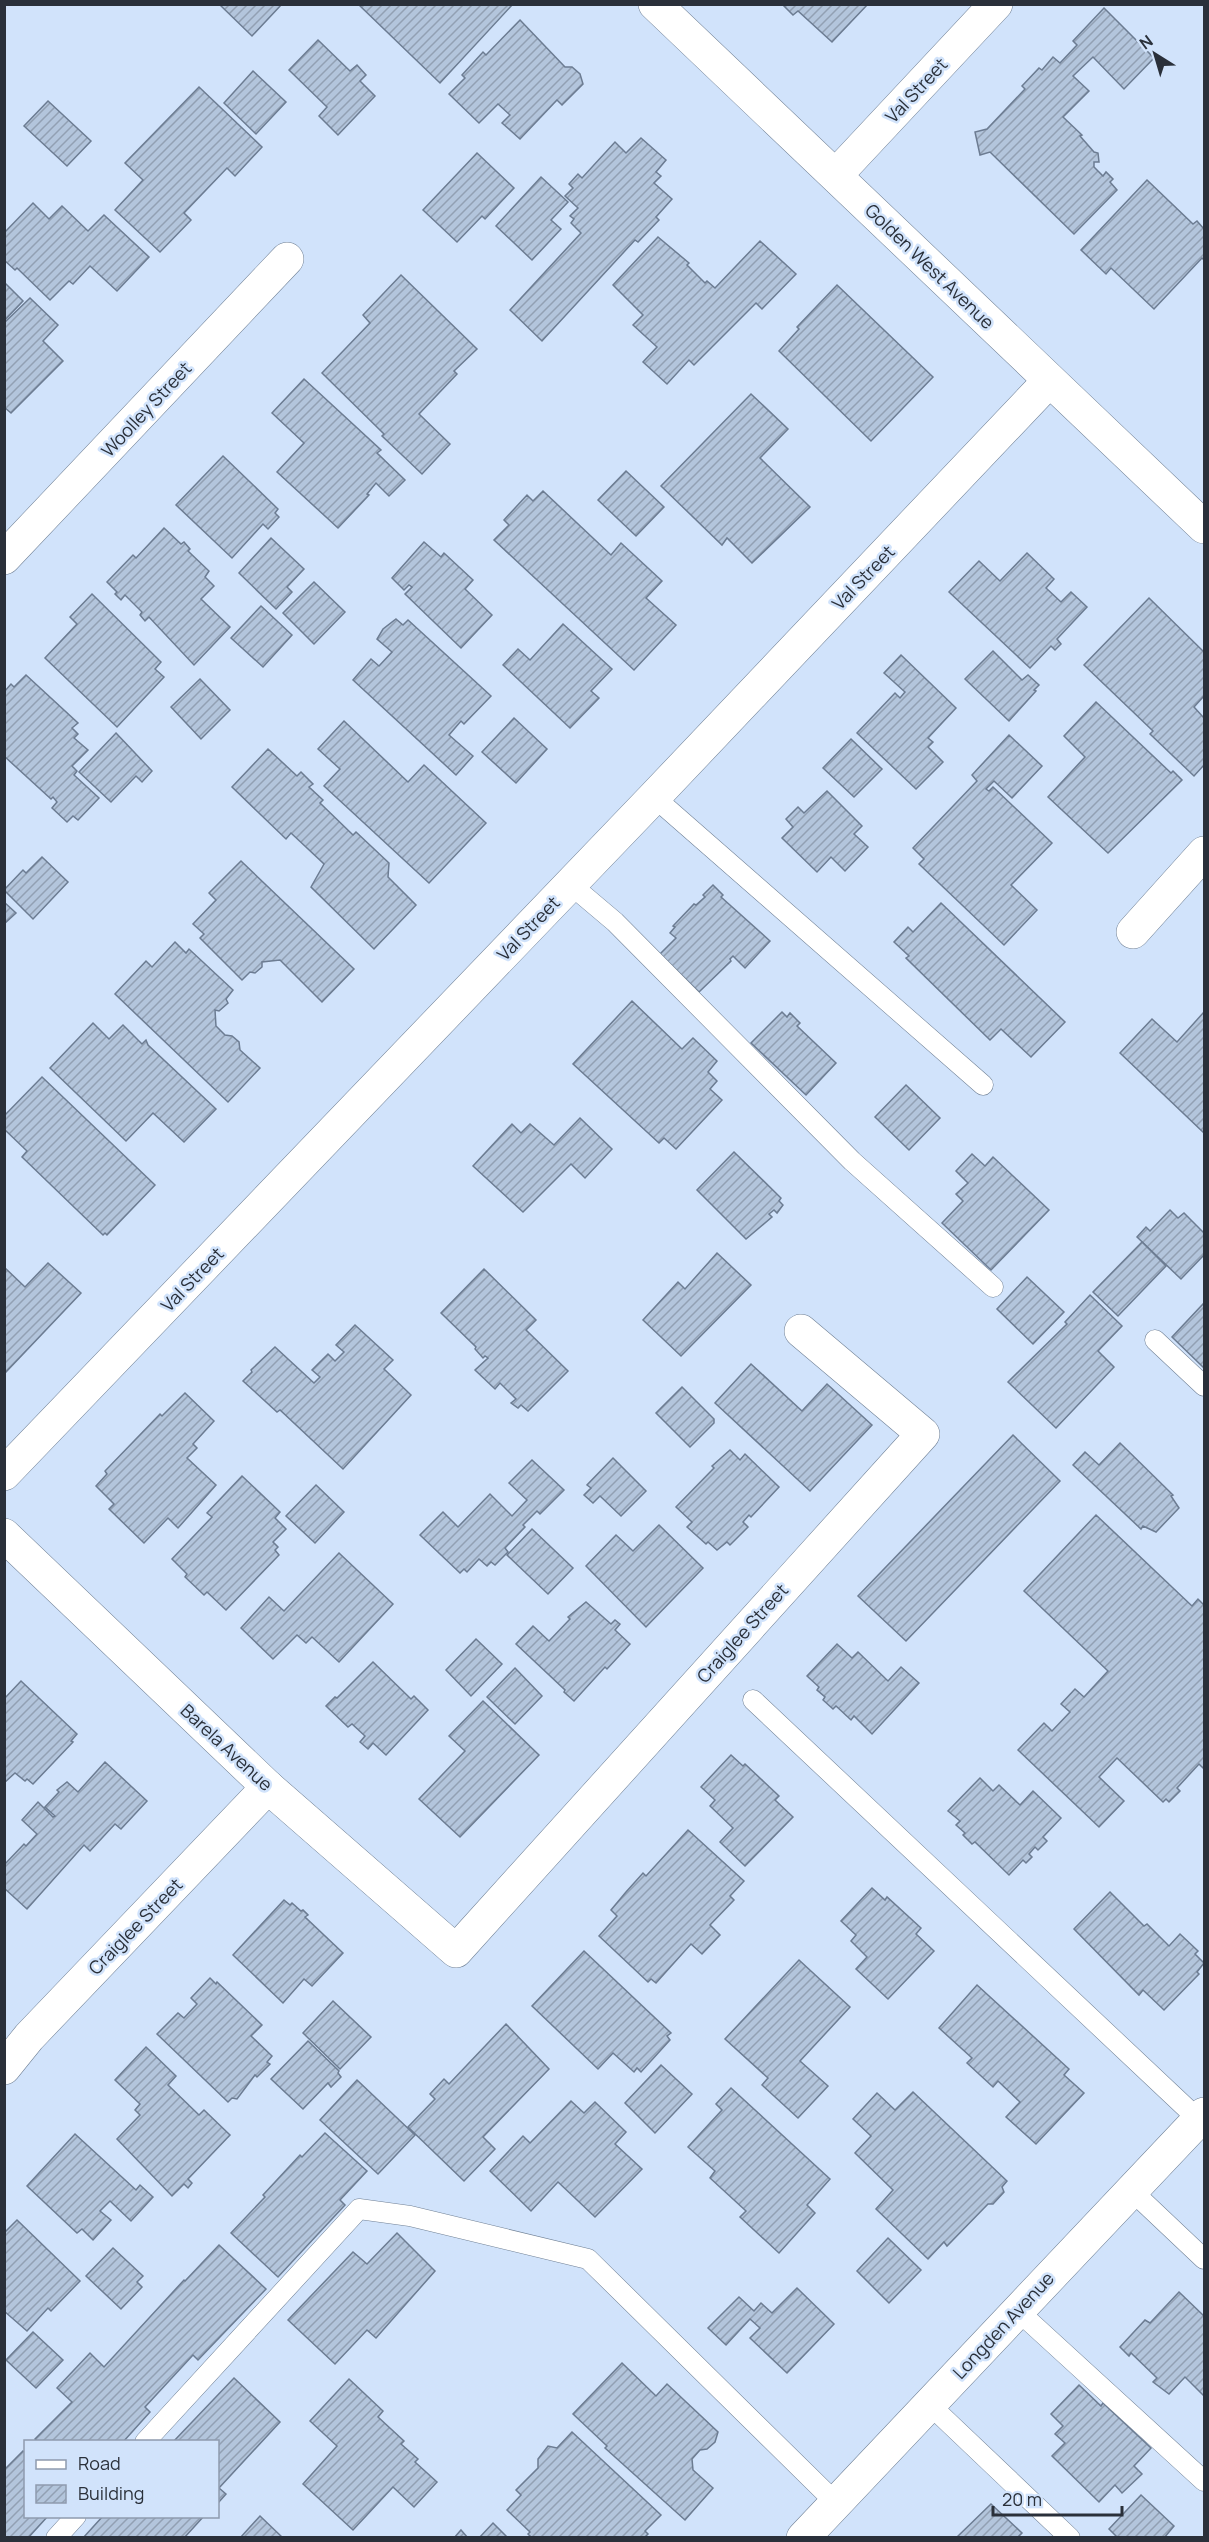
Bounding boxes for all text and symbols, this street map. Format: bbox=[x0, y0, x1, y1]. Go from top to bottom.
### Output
north arrow bbox=[1125, 24, 1185, 84]
text: N bbox=[1135, 30, 1157, 54]
street label: Val Street bbox=[880, 52, 952, 128]
street label: Golden West Avenue bbox=[860, 198, 1000, 334]
street label: Woolley Street bbox=[96, 356, 196, 462]
street label: Val Street bbox=[826, 540, 900, 614]
street label: Val Street bbox=[491, 891, 565, 965]
street label: Val Street bbox=[155, 1242, 229, 1316]
street label: Craiglee Street bbox=[691, 1578, 793, 1688]
street label: Barela Avenue bbox=[176, 1698, 278, 1796]
street label: Craiglee Street bbox=[83, 1872, 187, 1980]
street label: Longden Avenue bbox=[947, 2266, 1059, 2384]
legend bbox=[24, 2440, 219, 2518]
text: Road bbox=[78, 2451, 121, 2475]
scale bar bbox=[993, 2479, 1122, 2517]
text: Building bbox=[78, 2481, 144, 2505]
text: 20 m bbox=[1002, 2487, 1042, 2511]

